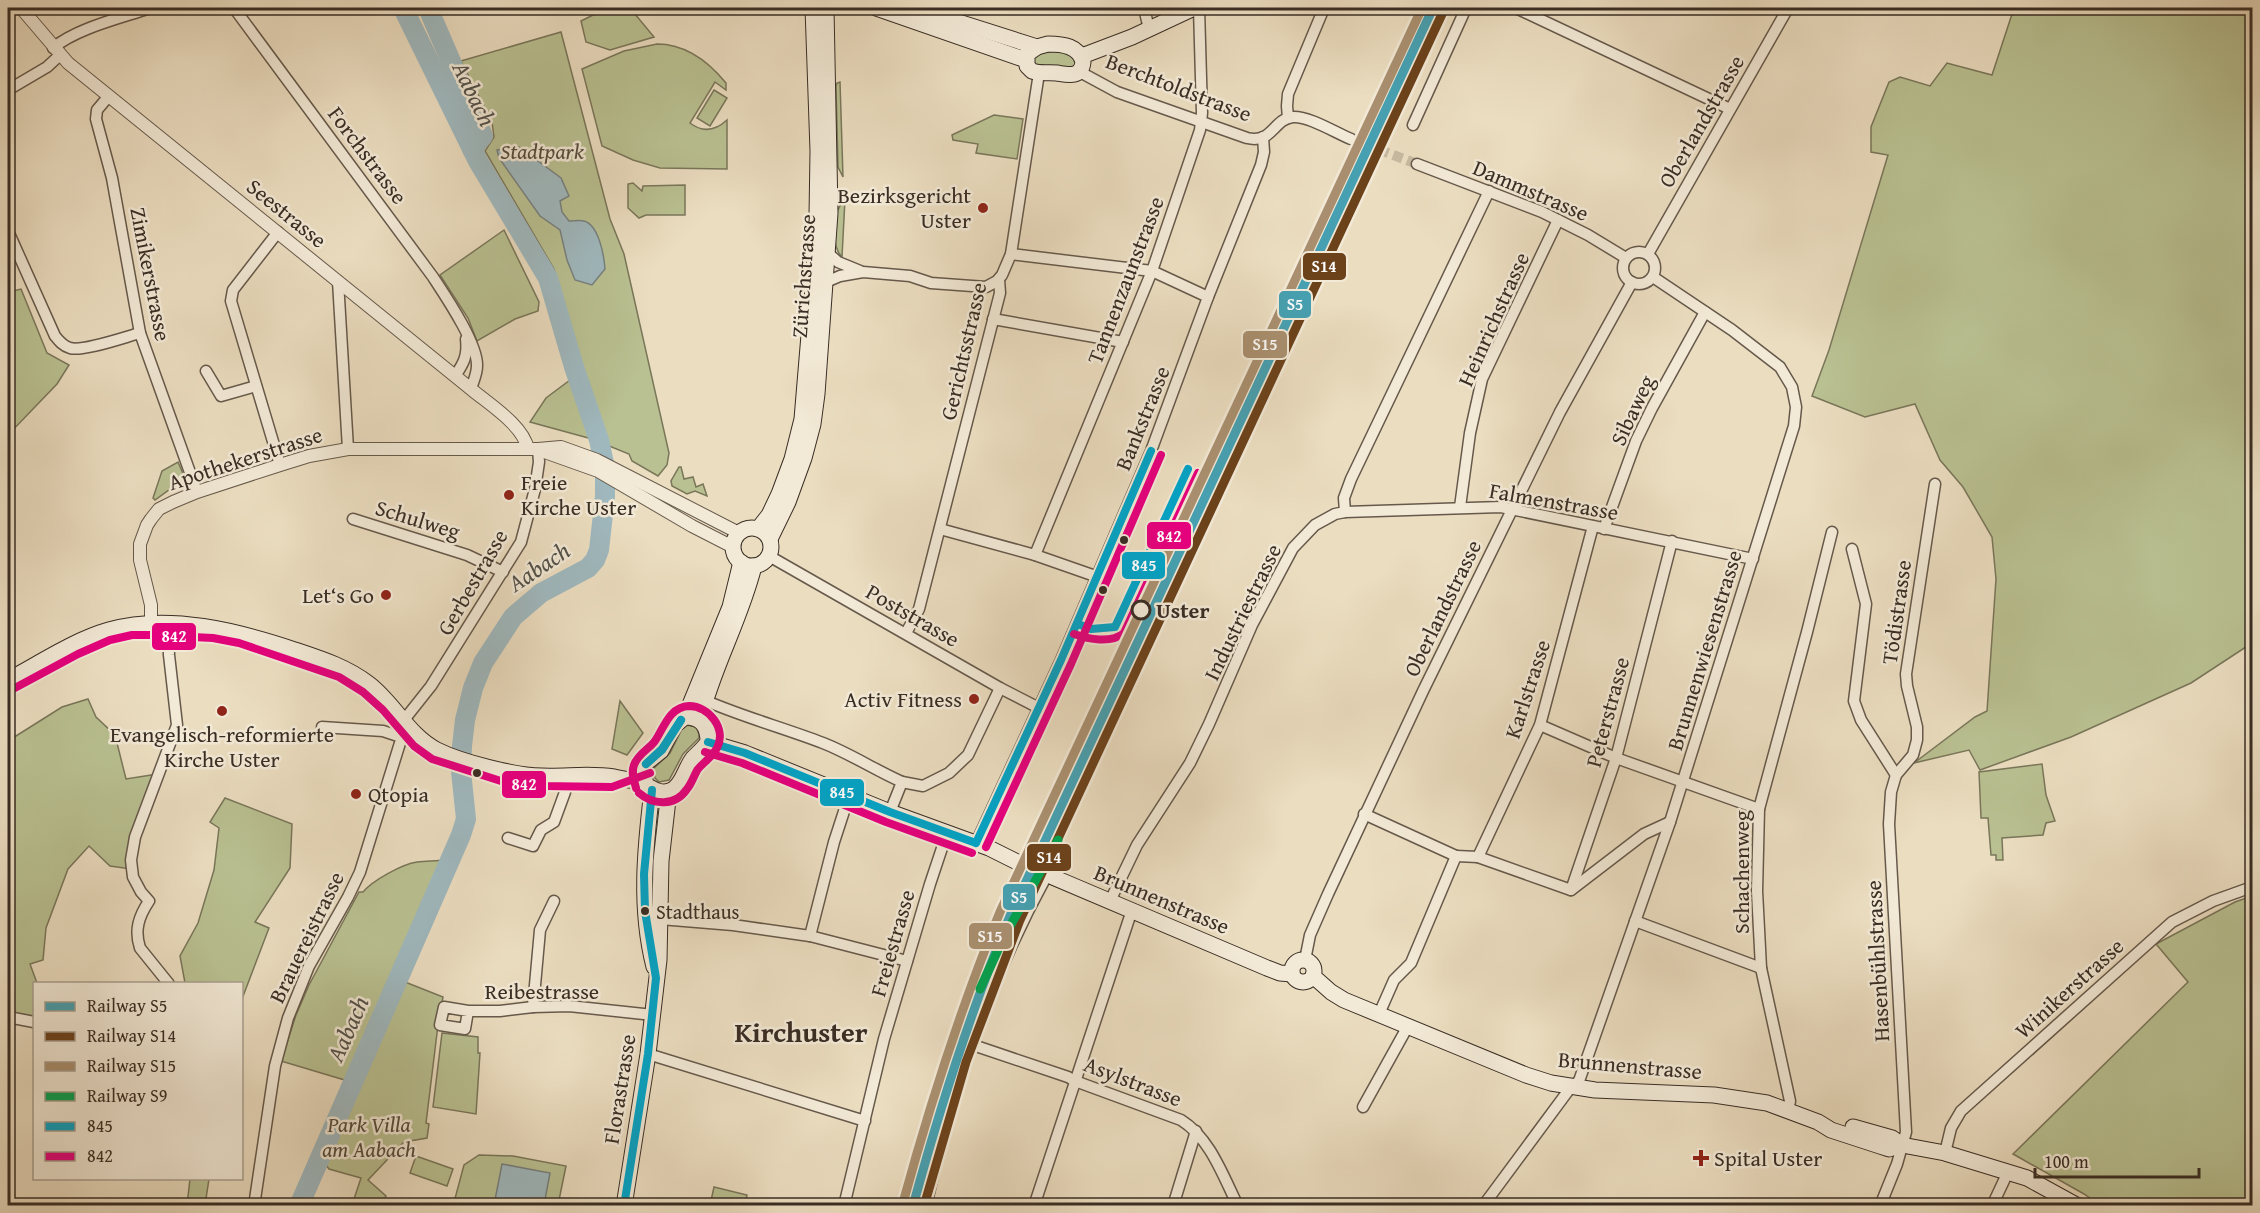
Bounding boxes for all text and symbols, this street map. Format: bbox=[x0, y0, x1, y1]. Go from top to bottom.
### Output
street label: Berchtoldstrasse bbox=[1101, 45, 1257, 129]
street label: Oberlandstrasse bbox=[1650, 49, 1752, 193]
water label: Aabach bbox=[443, 54, 505, 132]
street label: Forchstrasse bbox=[321, 99, 415, 211]
park label: Stadtpark bbox=[500, 135, 585, 167]
street label: Dammstrasse bbox=[1468, 151, 1594, 229]
street label: Seestrasse bbox=[240, 171, 334, 255]
place label: Bezirksgericht Uster bbox=[837, 179, 971, 236]
street label: Tannenzaunstrasse bbox=[1078, 192, 1172, 368]
marker: Bezirksgericht Uster bbox=[976, 201, 990, 215]
street label: Zimikerstrasse bbox=[122, 204, 180, 344]
street label: Zürichstrasse bbox=[783, 213, 823, 339]
street label: Heinrichstrasse bbox=[1449, 247, 1537, 391]
line badge: S14 bbox=[1302, 252, 1347, 281]
text: S14 bbox=[1312, 254, 1336, 278]
street label: Gerichtsstrasse bbox=[932, 279, 994, 423]
line badge: S5 bbox=[1278, 290, 1312, 319]
text: S5 bbox=[1287, 292, 1303, 316]
line badge: S15 bbox=[1242, 330, 1288, 359]
text: S15 bbox=[1253, 332, 1277, 356]
street label: Bankstrasse bbox=[1107, 361, 1177, 475]
street label: Sibaweg bbox=[1602, 369, 1662, 451]
street label: Apothekerstrasse bbox=[164, 418, 326, 498]
place label: Freie Kirche Uster bbox=[521, 466, 636, 523]
street label: Falmenstrasse bbox=[1487, 474, 1621, 528]
marker: Freie Kirche Uster bbox=[502, 488, 516, 502]
street label: Schulweg bbox=[372, 491, 464, 547]
line badge: 842 bbox=[1146, 521, 1192, 550]
street label: Gerbestrasse bbox=[429, 523, 515, 641]
text: 842 bbox=[1157, 524, 1181, 548]
water label: Aabach bbox=[500, 533, 577, 601]
unlabelled marker bbox=[1118, 534, 1130, 546]
street label: Oberlandstrasse bbox=[1395, 534, 1489, 682]
street label: Industriestrasse bbox=[1195, 538, 1289, 686]
street label: Brunnenwiesenstrasse bbox=[1658, 546, 1750, 754]
line badge: 845 bbox=[1121, 551, 1166, 580]
text: 845 bbox=[1132, 553, 1156, 577]
street label: Tödistrasse bbox=[1873, 558, 1919, 666]
street label: Poststrasse bbox=[860, 575, 966, 655]
place label: Let‘s Go bbox=[302, 579, 374, 611]
unlabelled marker bbox=[1097, 584, 1109, 596]
marker: Let‘s Go bbox=[379, 588, 393, 602]
place label: Uster bbox=[1156, 594, 1210, 626]
marker: Uster bbox=[1131, 600, 1151, 620]
line badge: 842 bbox=[151, 622, 197, 651]
text: 842 bbox=[162, 624, 186, 648]
street label: Karlstrasse bbox=[1496, 635, 1558, 743]
street label: Peterstrasse bbox=[1577, 653, 1637, 771]
place label: Activ Fitness bbox=[844, 683, 962, 715]
marker: Activ Fitness bbox=[967, 692, 981, 706]
marker: Evangelisch-reformierte Kirche Uster bbox=[215, 704, 229, 718]
place label: Evangelisch-reformierte Kirche Uster bbox=[110, 718, 334, 775]
unlabelled marker bbox=[471, 767, 483, 779]
line badge: 842 bbox=[501, 770, 547, 799]
text: 842 bbox=[512, 772, 536, 796]
place label: Qtopia bbox=[368, 778, 429, 810]
line badge: 845 bbox=[819, 778, 865, 807]
text: 845 bbox=[830, 780, 854, 804]
marker: Qtopia bbox=[349, 787, 363, 801]
street label: Schachenweg bbox=[1725, 810, 1757, 934]
line badge: S14 bbox=[1026, 843, 1072, 872]
text: S14 bbox=[1037, 845, 1061, 869]
street label: Brunnenstrasse bbox=[1089, 856, 1235, 942]
street label: Brauereistrasse bbox=[260, 866, 352, 1008]
street label: Hasenbühlstrasse bbox=[1857, 879, 1897, 1043]
line badge: S5 bbox=[1002, 883, 1036, 911]
text: S5 bbox=[1011, 885, 1027, 909]
street label: Freiestrasse bbox=[861, 886, 923, 1000]
place label: Stadthaus bbox=[656, 897, 740, 926]
marker: Stadthaus bbox=[639, 905, 651, 917]
line badge: S15 bbox=[968, 922, 1013, 950]
text: S15 bbox=[978, 924, 1002, 948]
street label: Winikerstrasse bbox=[2007, 930, 2131, 1046]
street label: Reibestrasse bbox=[485, 975, 599, 1007]
legend bbox=[33, 982, 243, 1180]
water label: Aabach bbox=[317, 990, 377, 1068]
text: Railway S5 bbox=[87, 992, 167, 1019]
district label: Kirchuster bbox=[734, 1011, 868, 1052]
text: Railway S14 bbox=[87, 1022, 176, 1049]
street label: Florastrasse bbox=[595, 1032, 643, 1146]
street label: Brunnenstrasse bbox=[1557, 1043, 1703, 1087]
street label: Asylstrasse bbox=[1079, 1048, 1187, 1114]
text: Railway S15 bbox=[87, 1052, 176, 1079]
text: Railway S9 bbox=[87, 1082, 167, 1109]
park label: Park Villa am Aabach bbox=[322, 1108, 416, 1165]
text: 845 bbox=[87, 1112, 113, 1139]
scale bar bbox=[2035, 1141, 2198, 1179]
text: 842 bbox=[87, 1142, 113, 1169]
place label: Spital Uster bbox=[1714, 1142, 1822, 1174]
text: 100 m bbox=[2044, 1148, 2089, 1175]
marker: Spital Uster bbox=[1692, 1149, 1710, 1167]

